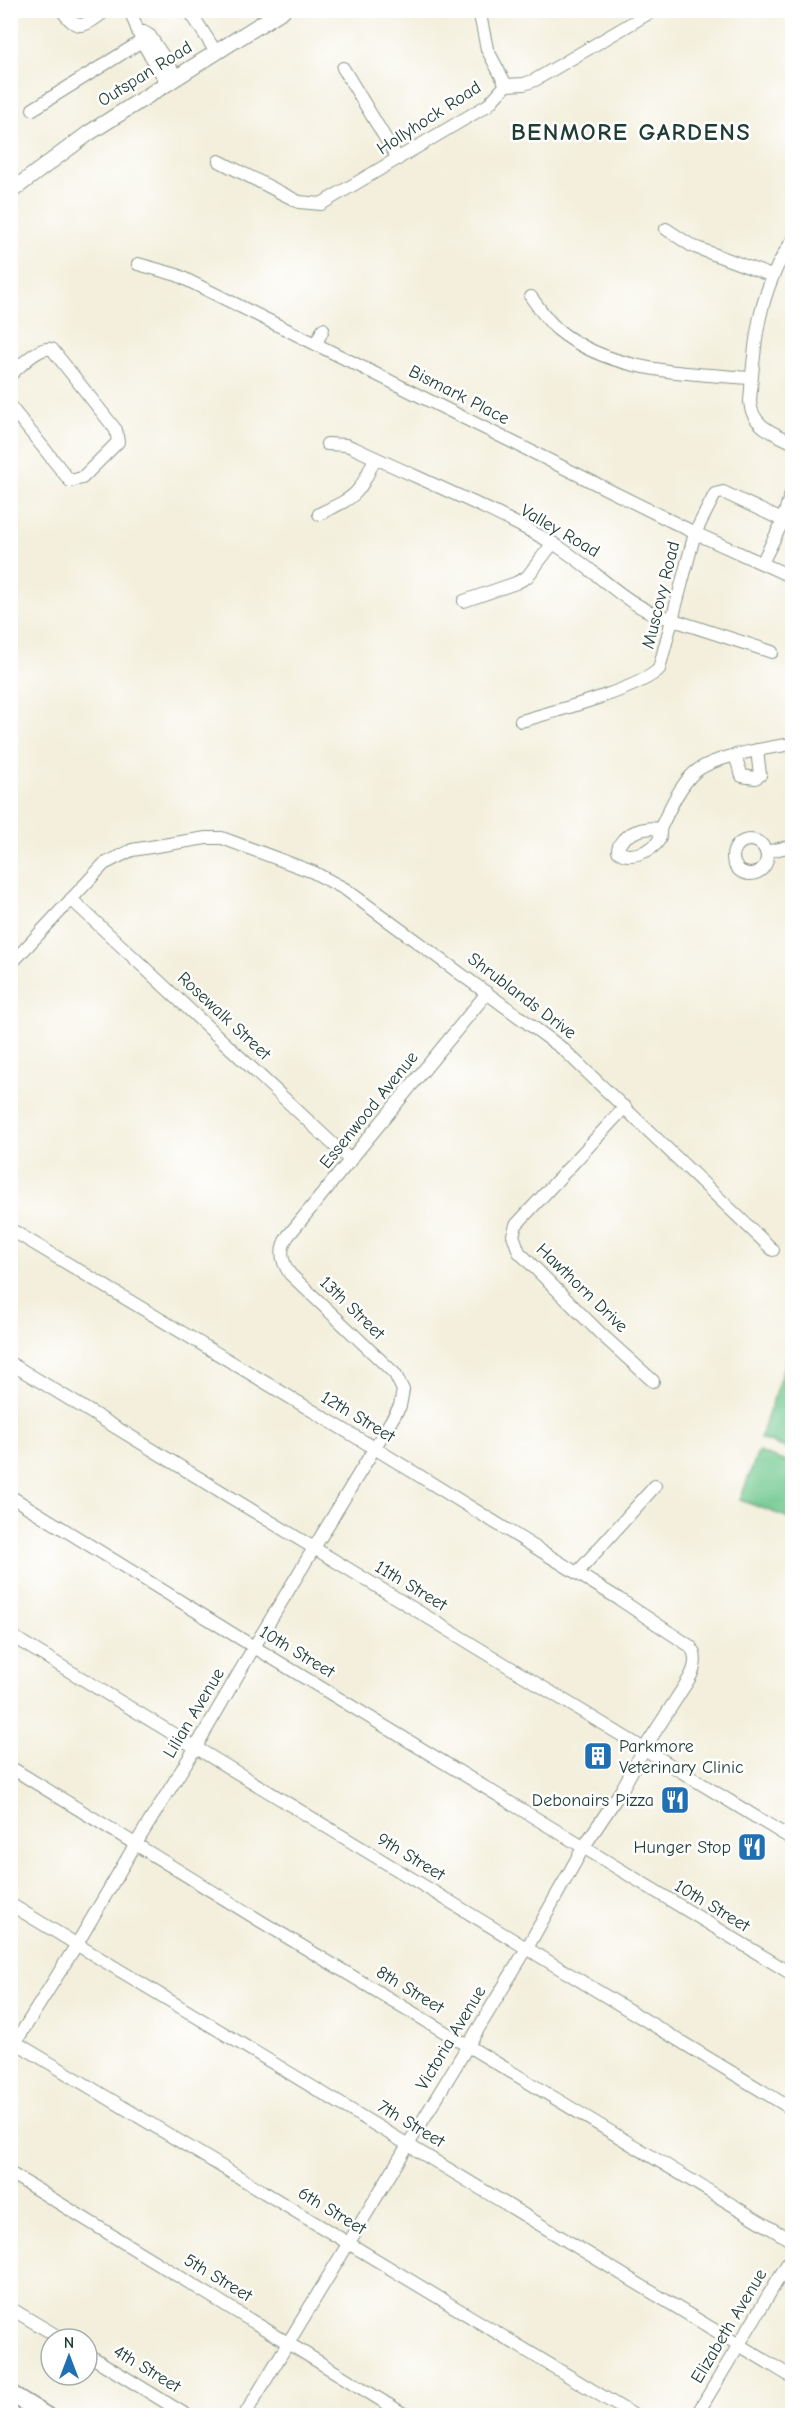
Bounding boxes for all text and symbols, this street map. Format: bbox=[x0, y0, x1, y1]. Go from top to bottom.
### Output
street label: Outspan Road bbox=[94, 37, 196, 111]
street label: Hollyhock Road bbox=[373, 77, 485, 159]
district label: BENMORE GARDENS bbox=[511, 118, 751, 146]
street label: Bismark Place bbox=[405, 361, 513, 429]
street label: Valley Road bbox=[517, 500, 603, 562]
street label: Muscovy Road bbox=[637, 539, 685, 651]
street label: Shrublands Drive bbox=[464, 948, 580, 1044]
street label: Rosewalk Street bbox=[173, 967, 276, 1065]
street label: Essenwood Avenue bbox=[315, 1047, 423, 1173]
street label: Hawthorn Drive bbox=[532, 1239, 632, 1337]
street label: 13th Street bbox=[315, 1272, 389, 1345]
street label: 12th Street bbox=[317, 1387, 399, 1448]
street label: 11th Street bbox=[371, 1556, 451, 1616]
street label: 10th Street bbox=[256, 1621, 339, 1683]
street label: Lilian Avenue bbox=[159, 1664, 229, 1762]
place label: Parkmore Veterinary Clinic bbox=[619, 1736, 744, 1778]
building icon: Parkmore Veterinary Clinic bbox=[582, 1740, 614, 1772]
restaurant icon: Debonairs Pizza bbox=[659, 1784, 691, 1816]
place label: Debonairs Pizza bbox=[532, 1790, 654, 1811]
street label: 9th Street bbox=[373, 1829, 449, 1886]
restaurant icon: Hunger Stop bbox=[736, 1831, 768, 1863]
place label: Hunger Stop bbox=[633, 1837, 731, 1858]
street label: 10th Street bbox=[671, 1875, 754, 1937]
street label: 8th Street bbox=[372, 1962, 448, 2019]
street label: Victoria Avenue bbox=[412, 1982, 490, 2094]
street label: 7th Street bbox=[374, 2096, 449, 2153]
street label: 6th Street bbox=[294, 2183, 371, 2240]
street label: 5th Street bbox=[180, 2250, 257, 2307]
street label: Elizabeth Avenue bbox=[687, 2265, 771, 2387]
north arrow bbox=[39, 2327, 99, 2387]
text: N bbox=[64, 2334, 74, 2352]
street label: 4th Street bbox=[110, 2341, 185, 2398]

